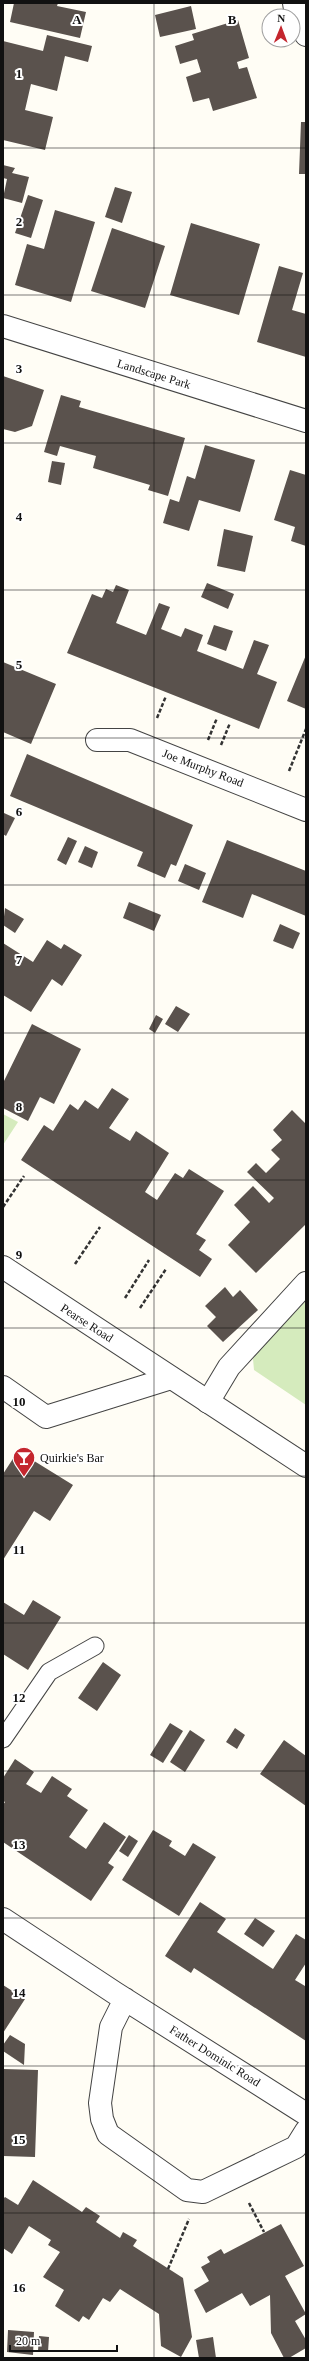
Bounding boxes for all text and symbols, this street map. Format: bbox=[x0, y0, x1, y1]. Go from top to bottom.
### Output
north arrow bbox=[261, 8, 301, 48]
text: A bbox=[72, 12, 82, 27]
text: B bbox=[228, 12, 237, 27]
text: N bbox=[277, 12, 285, 24]
text: 1 bbox=[16, 66, 22, 81]
text: 2 bbox=[16, 214, 22, 229]
street label: Landscape Park bbox=[115, 356, 193, 392]
text: 3 bbox=[16, 361, 23, 376]
text: 4 bbox=[16, 509, 23, 524]
text: 5 bbox=[16, 657, 23, 672]
street label: Joe Murphy Road bbox=[160, 746, 246, 790]
text: 6 bbox=[16, 804, 23, 819]
text: 7 bbox=[16, 952, 23, 967]
text: 8 bbox=[16, 1099, 23, 1114]
text: 9 bbox=[16, 1247, 23, 1262]
street label: Pearse Road bbox=[58, 1301, 116, 1345]
text: 10 bbox=[13, 1394, 26, 1409]
bar icon: Quirkie's Bar bbox=[11, 1445, 37, 1478]
place label: Quirkie's Bar bbox=[40, 1451, 104, 1465]
text: 11 bbox=[13, 1542, 25, 1557]
text: 12 bbox=[13, 1690, 26, 1705]
text: 13 bbox=[13, 1837, 26, 1852]
text: 14 bbox=[13, 1985, 26, 2000]
street label: Father Dominic Road bbox=[167, 2023, 263, 2089]
text: 15 bbox=[13, 2132, 26, 2147]
text: 16 bbox=[13, 2280, 26, 2295]
scale bar bbox=[10, 2327, 117, 2353]
text: 20 m bbox=[16, 2334, 41, 2348]

